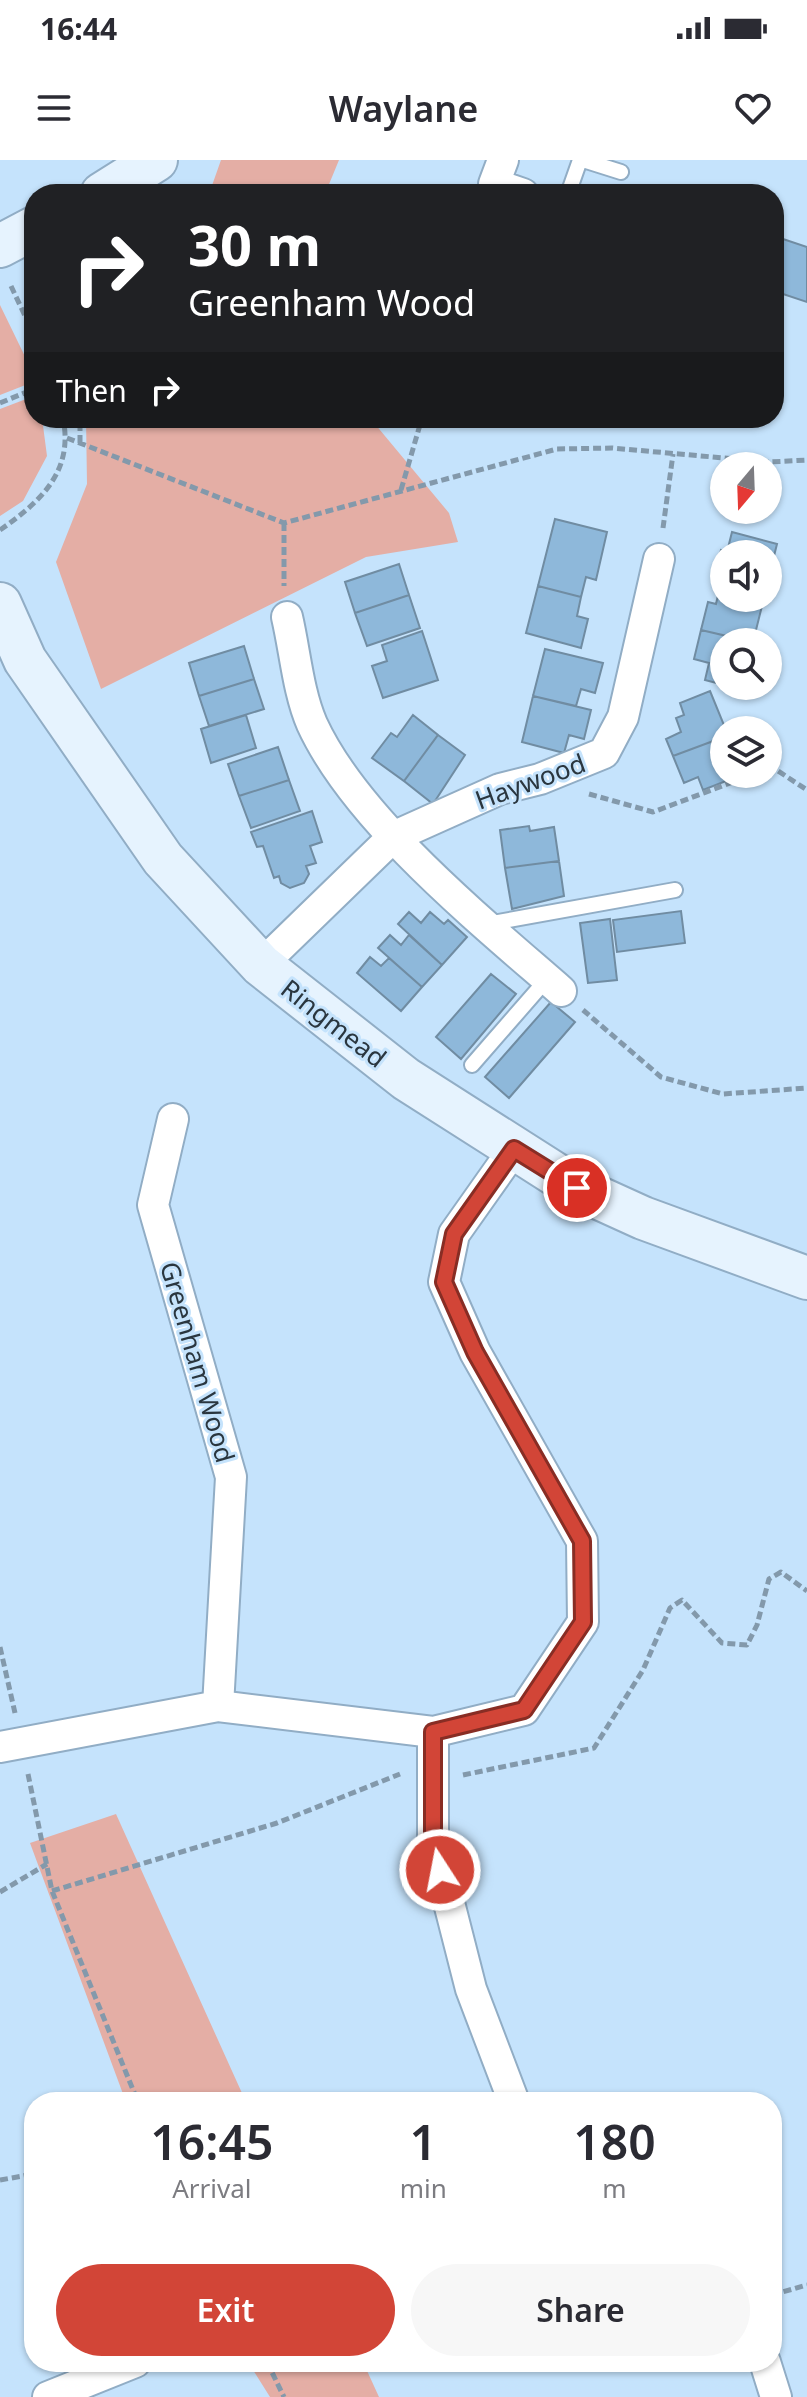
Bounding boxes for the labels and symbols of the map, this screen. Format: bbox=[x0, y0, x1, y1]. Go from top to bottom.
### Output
north arrow bbox=[710, 452, 782, 524]
street label: Haywood bbox=[470, 744, 590, 818]
street label: Ringmead bbox=[274, 970, 394, 1076]
pin bbox=[543, 1154, 611, 1222]
street label: Greenham Wood bbox=[152, 1257, 244, 1467]
position arrow bbox=[398, 1828, 482, 1912]

